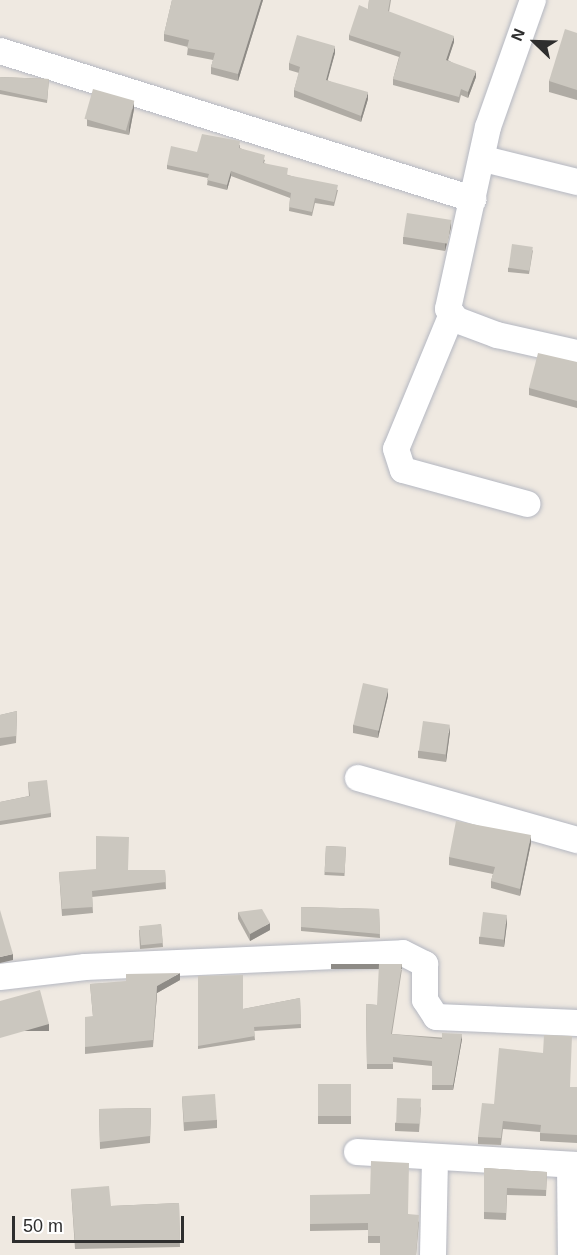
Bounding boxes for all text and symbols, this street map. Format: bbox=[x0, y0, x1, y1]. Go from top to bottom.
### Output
north arrow bbox=[505, 12, 565, 72]
text: N bbox=[508, 26, 528, 43]
scale bar bbox=[15, 1204, 188, 1242]
text: 50 m bbox=[23, 1216, 63, 1236]

